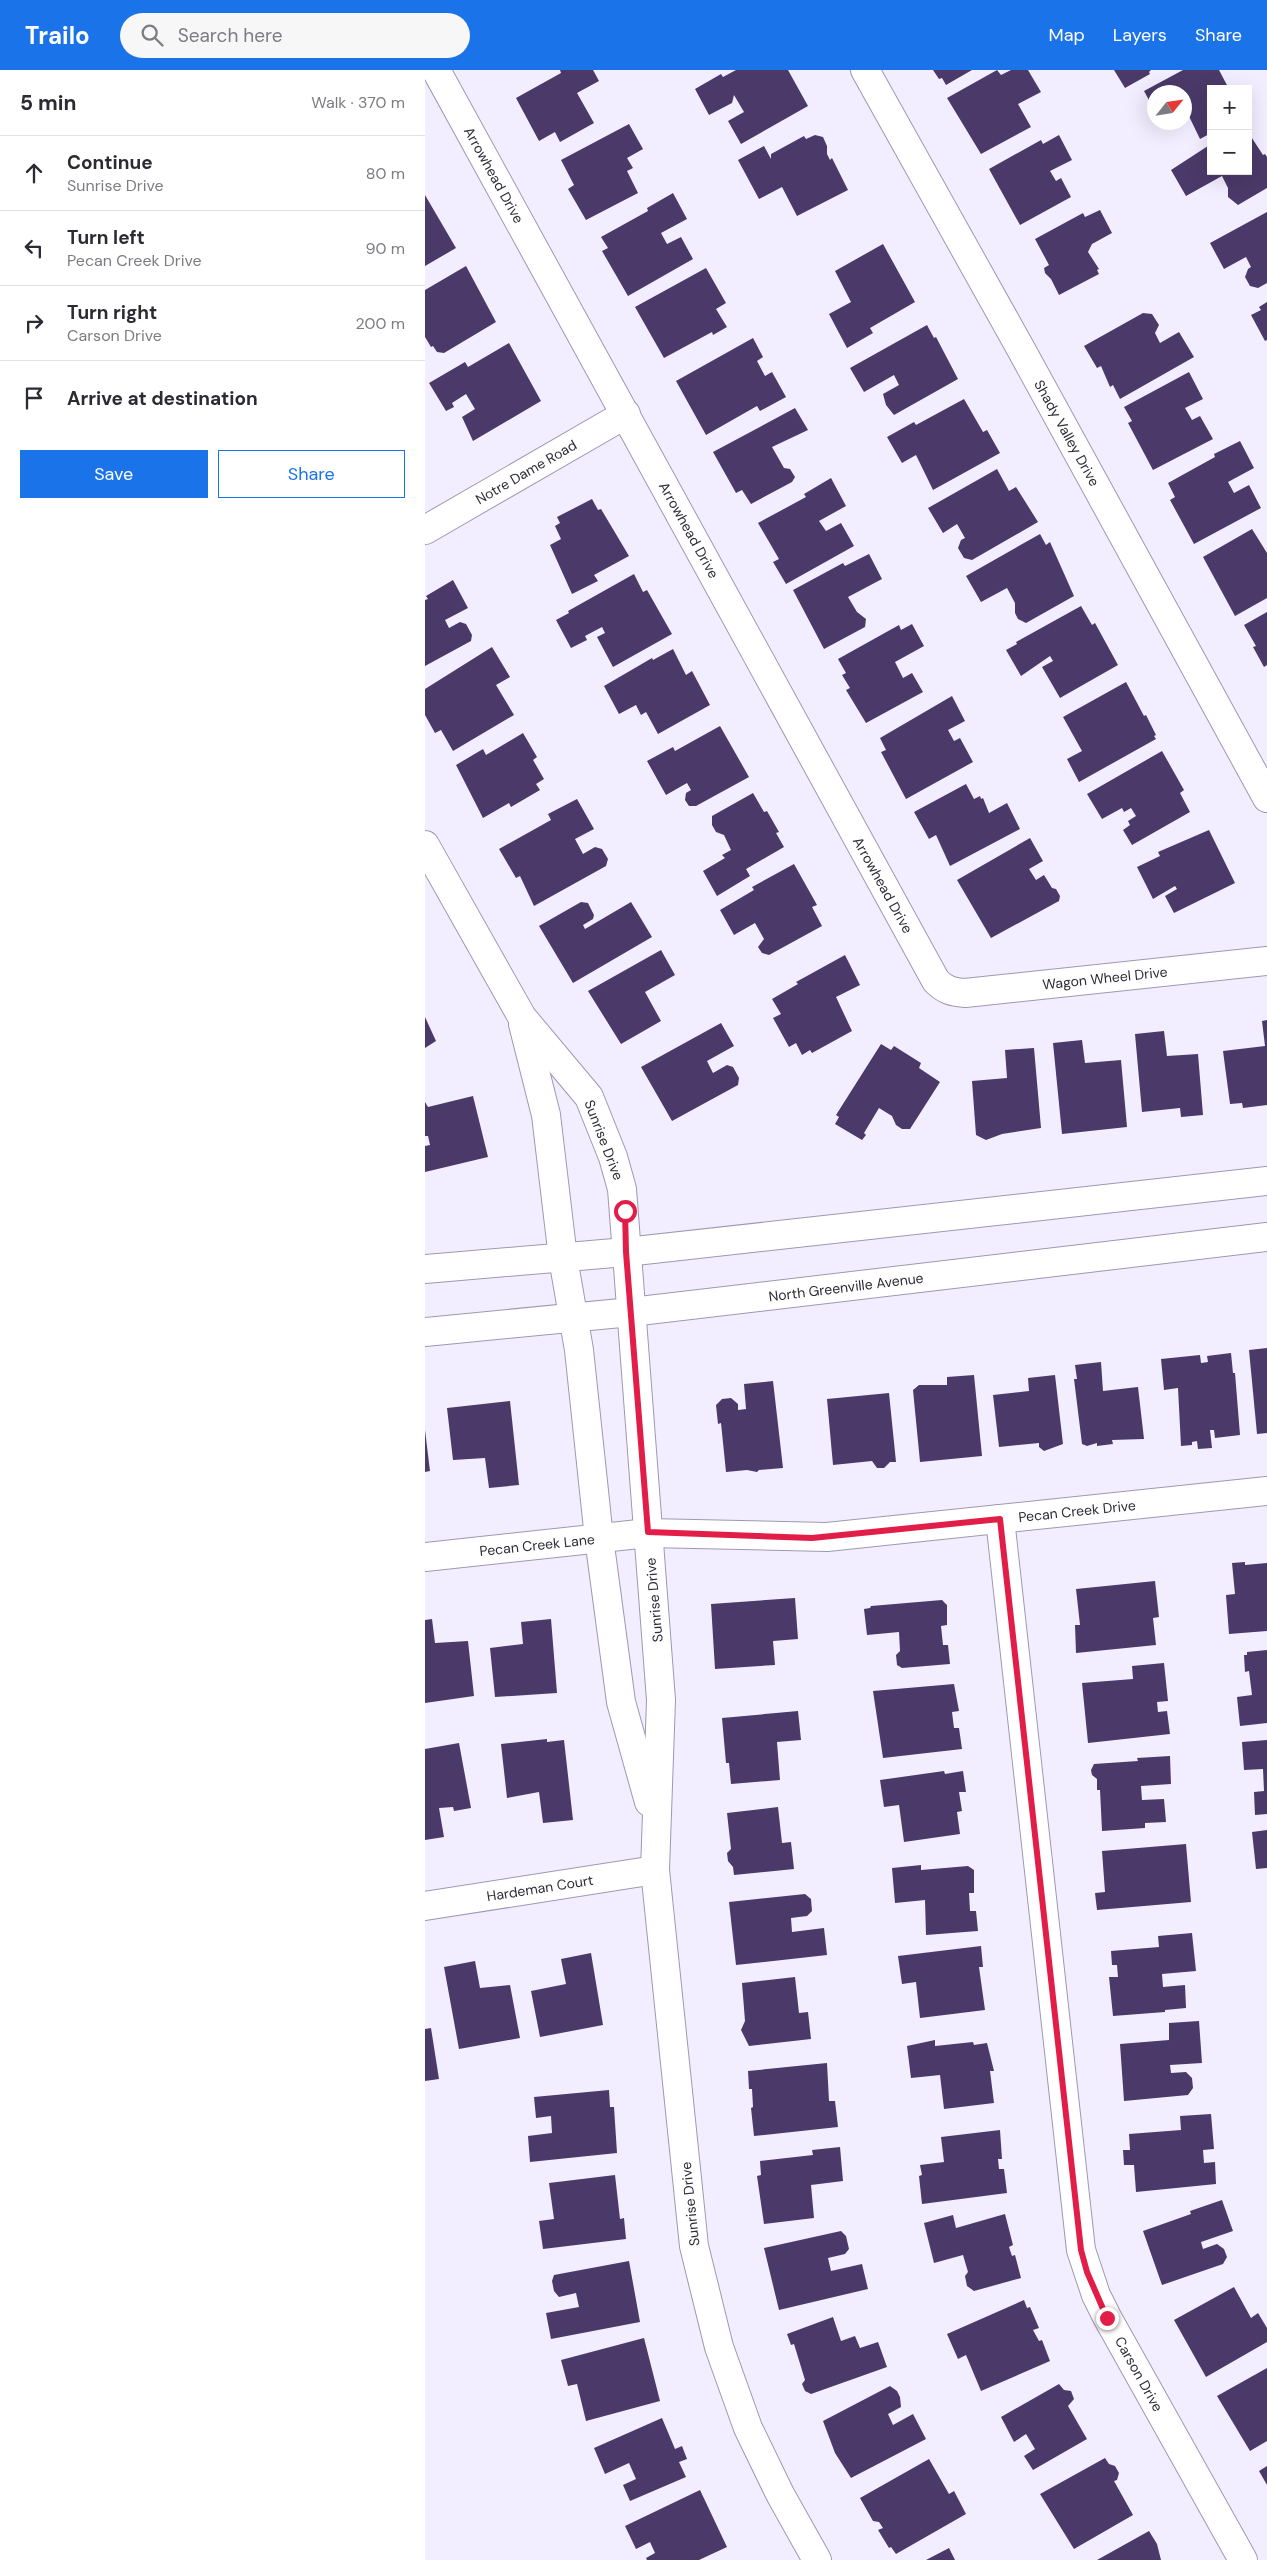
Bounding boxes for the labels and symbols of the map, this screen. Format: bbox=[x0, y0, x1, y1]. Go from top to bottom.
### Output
north arrow bbox=[1147, 85, 1192, 130]
street label: Arrowhead Drive bbox=[460, 124, 528, 226]
street label: Shady Valley Drive bbox=[1030, 377, 1104, 489]
street label: Notre Dame Road bbox=[472, 436, 580, 508]
street label: Arrowhead Drive bbox=[655, 479, 723, 581]
street label: Arrowhead Drive bbox=[849, 834, 917, 936]
street label: Wagon Wheel Drive bbox=[1042, 962, 1168, 994]
street label: Sunrise Drive bbox=[580, 1097, 628, 1183]
route start bbox=[614, 1200, 637, 1223]
street label: North Greenville Avenue bbox=[767, 1269, 925, 1305]
street label: Pecan Creek Drive bbox=[1017, 1496, 1137, 1526]
street label: Pecan Creek Lane bbox=[479, 1530, 596, 1560]
street label: Sunrise Drive bbox=[641, 1557, 667, 1643]
street label: Hardeman Court bbox=[485, 1871, 595, 1905]
street label: Sunrise Drive bbox=[677, 2161, 703, 2247]
route end bbox=[1096, 2307, 1119, 2330]
street label: Carson Drive bbox=[1111, 2333, 1167, 2415]

